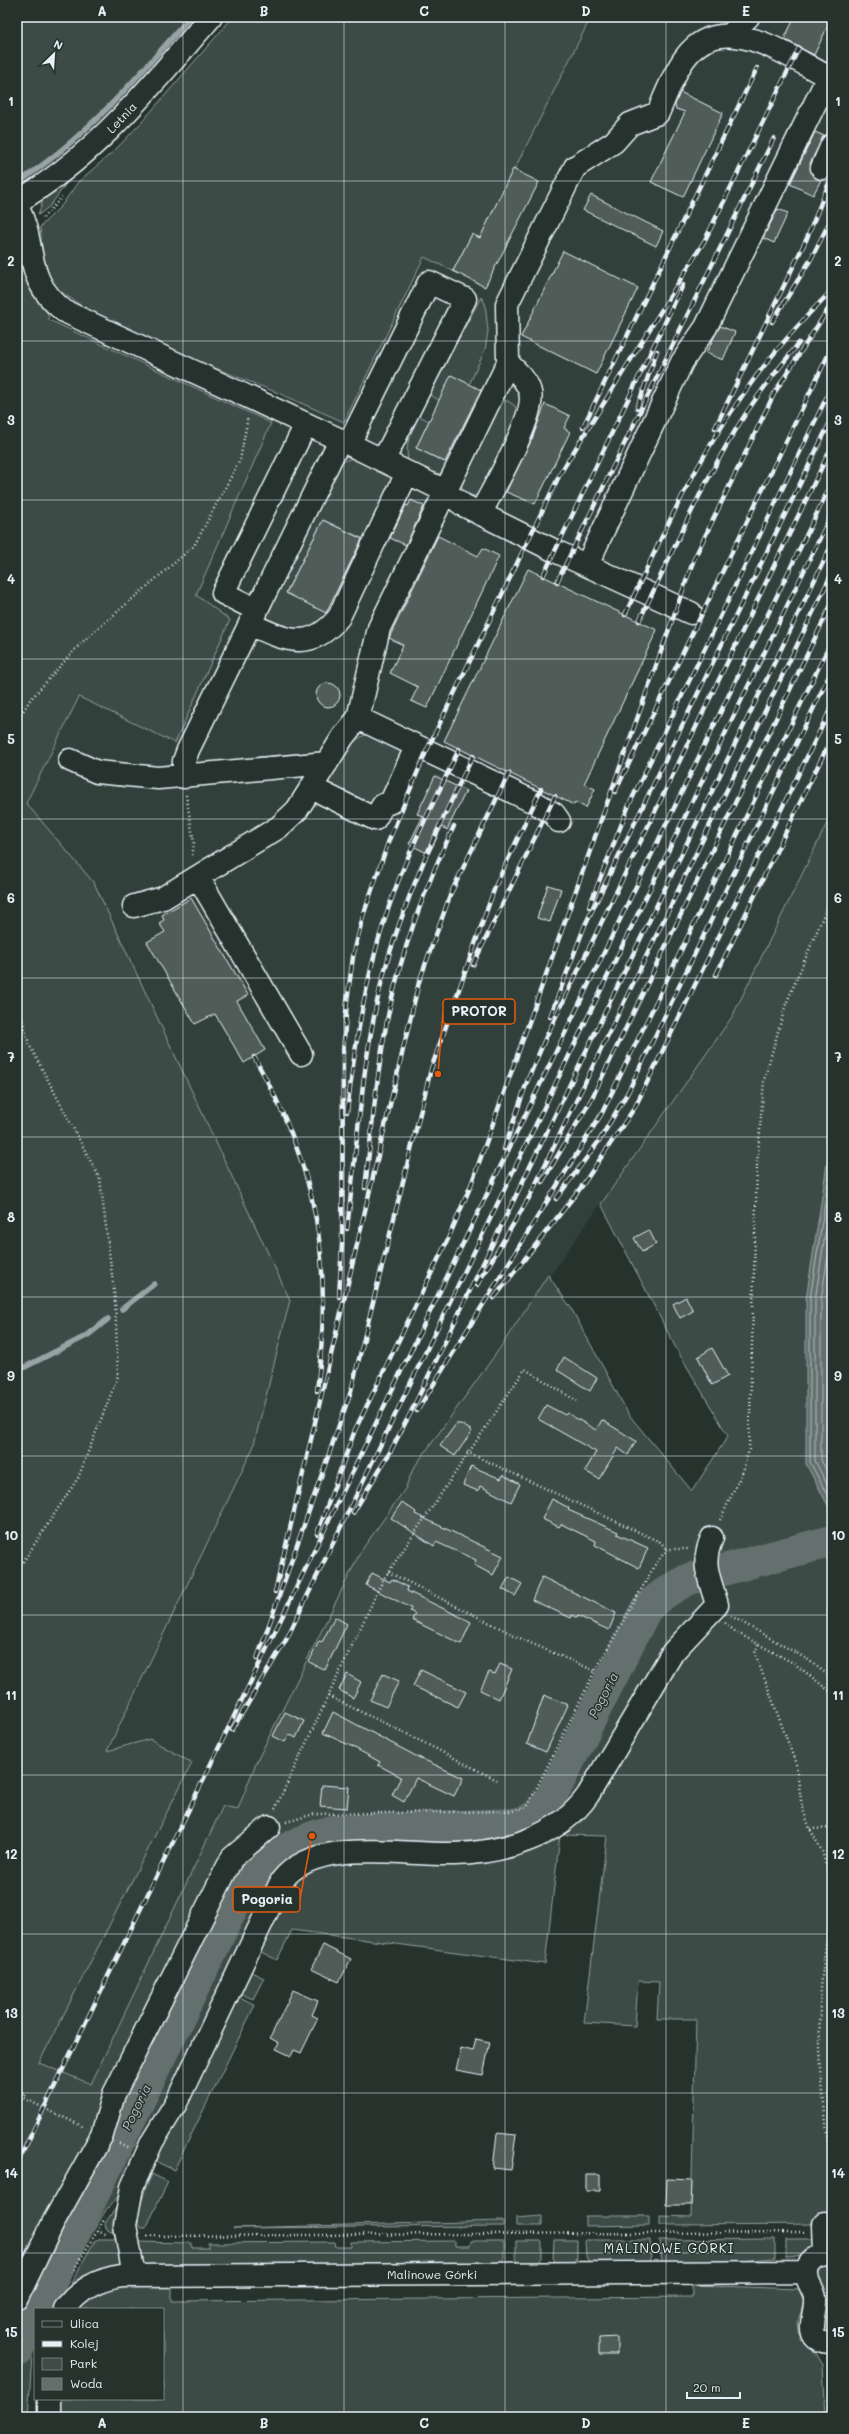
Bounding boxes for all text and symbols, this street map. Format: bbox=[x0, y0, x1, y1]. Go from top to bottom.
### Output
text: A bbox=[97, 2, 107, 19]
text: B bbox=[260, 2, 269, 19]
text: C bbox=[419, 2, 429, 19]
text: D bbox=[581, 2, 591, 19]
text: E bbox=[742, 2, 750, 19]
north arrow bbox=[34, 34, 74, 74]
text: N bbox=[51, 36, 65, 53]
text: 1 bbox=[8, 92, 14, 109]
text: 1 bbox=[835, 92, 841, 109]
street label: Letnia bbox=[103, 98, 140, 136]
text: 2 bbox=[7, 252, 15, 269]
text: 2 bbox=[834, 252, 842, 269]
text: 3 bbox=[7, 411, 15, 428]
text: 3 bbox=[834, 411, 842, 428]
text: 4 bbox=[7, 570, 15, 587]
text: 4 bbox=[834, 570, 842, 587]
text: 5 bbox=[7, 730, 15, 747]
text: 5 bbox=[834, 730, 842, 747]
text: 6 bbox=[7, 889, 15, 906]
text: 6 bbox=[834, 889, 842, 906]
callout: PROTOR bbox=[443, 999, 515, 1024]
text: PROTOR bbox=[451, 1002, 507, 1019]
text: 7 bbox=[7, 1048, 15, 1065]
text: 7 bbox=[834, 1048, 842, 1065]
text: 8 bbox=[7, 1208, 15, 1225]
text: 8 bbox=[834, 1208, 842, 1225]
text: 9 bbox=[7, 1367, 15, 1384]
text: 9 bbox=[834, 1367, 842, 1384]
text: 10 bbox=[4, 1526, 18, 1543]
text: 10 bbox=[831, 1526, 845, 1543]
water label: Pogoria bbox=[584, 1669, 621, 1721]
text: 11 bbox=[5, 1686, 17, 1703]
text: 11 bbox=[832, 1686, 844, 1703]
text: 12 bbox=[4, 1845, 18, 1862]
text: 12 bbox=[831, 1845, 845, 1862]
callout: Pogoria bbox=[233, 1887, 300, 1912]
text: Pogoria bbox=[241, 1890, 293, 1907]
text: 13 bbox=[4, 2004, 18, 2021]
text: 13 bbox=[831, 2004, 845, 2021]
water label: Pogoria bbox=[117, 2081, 154, 2133]
text: 14 bbox=[4, 2164, 18, 2181]
text: 14 bbox=[831, 2164, 845, 2181]
district label: MALINOWE GÓRKI bbox=[604, 2239, 734, 2256]
street label: Malinowe Górki bbox=[387, 2266, 477, 2282]
legend bbox=[34, 2308, 164, 2400]
text: Ulica bbox=[70, 2315, 99, 2331]
text: 15 bbox=[4, 2323, 18, 2340]
text: 15 bbox=[831, 2323, 845, 2340]
text: Kolej bbox=[70, 2335, 99, 2351]
text: Park bbox=[70, 2355, 97, 2371]
scale bar bbox=[687, 2374, 740, 2400]
text: Woda bbox=[70, 2375, 103, 2391]
text: 20 m bbox=[693, 2379, 721, 2395]
text: A bbox=[97, 2414, 107, 2431]
text: B bbox=[260, 2414, 269, 2431]
text: C bbox=[419, 2414, 429, 2431]
text: D bbox=[581, 2414, 591, 2431]
text: E bbox=[742, 2414, 750, 2431]

